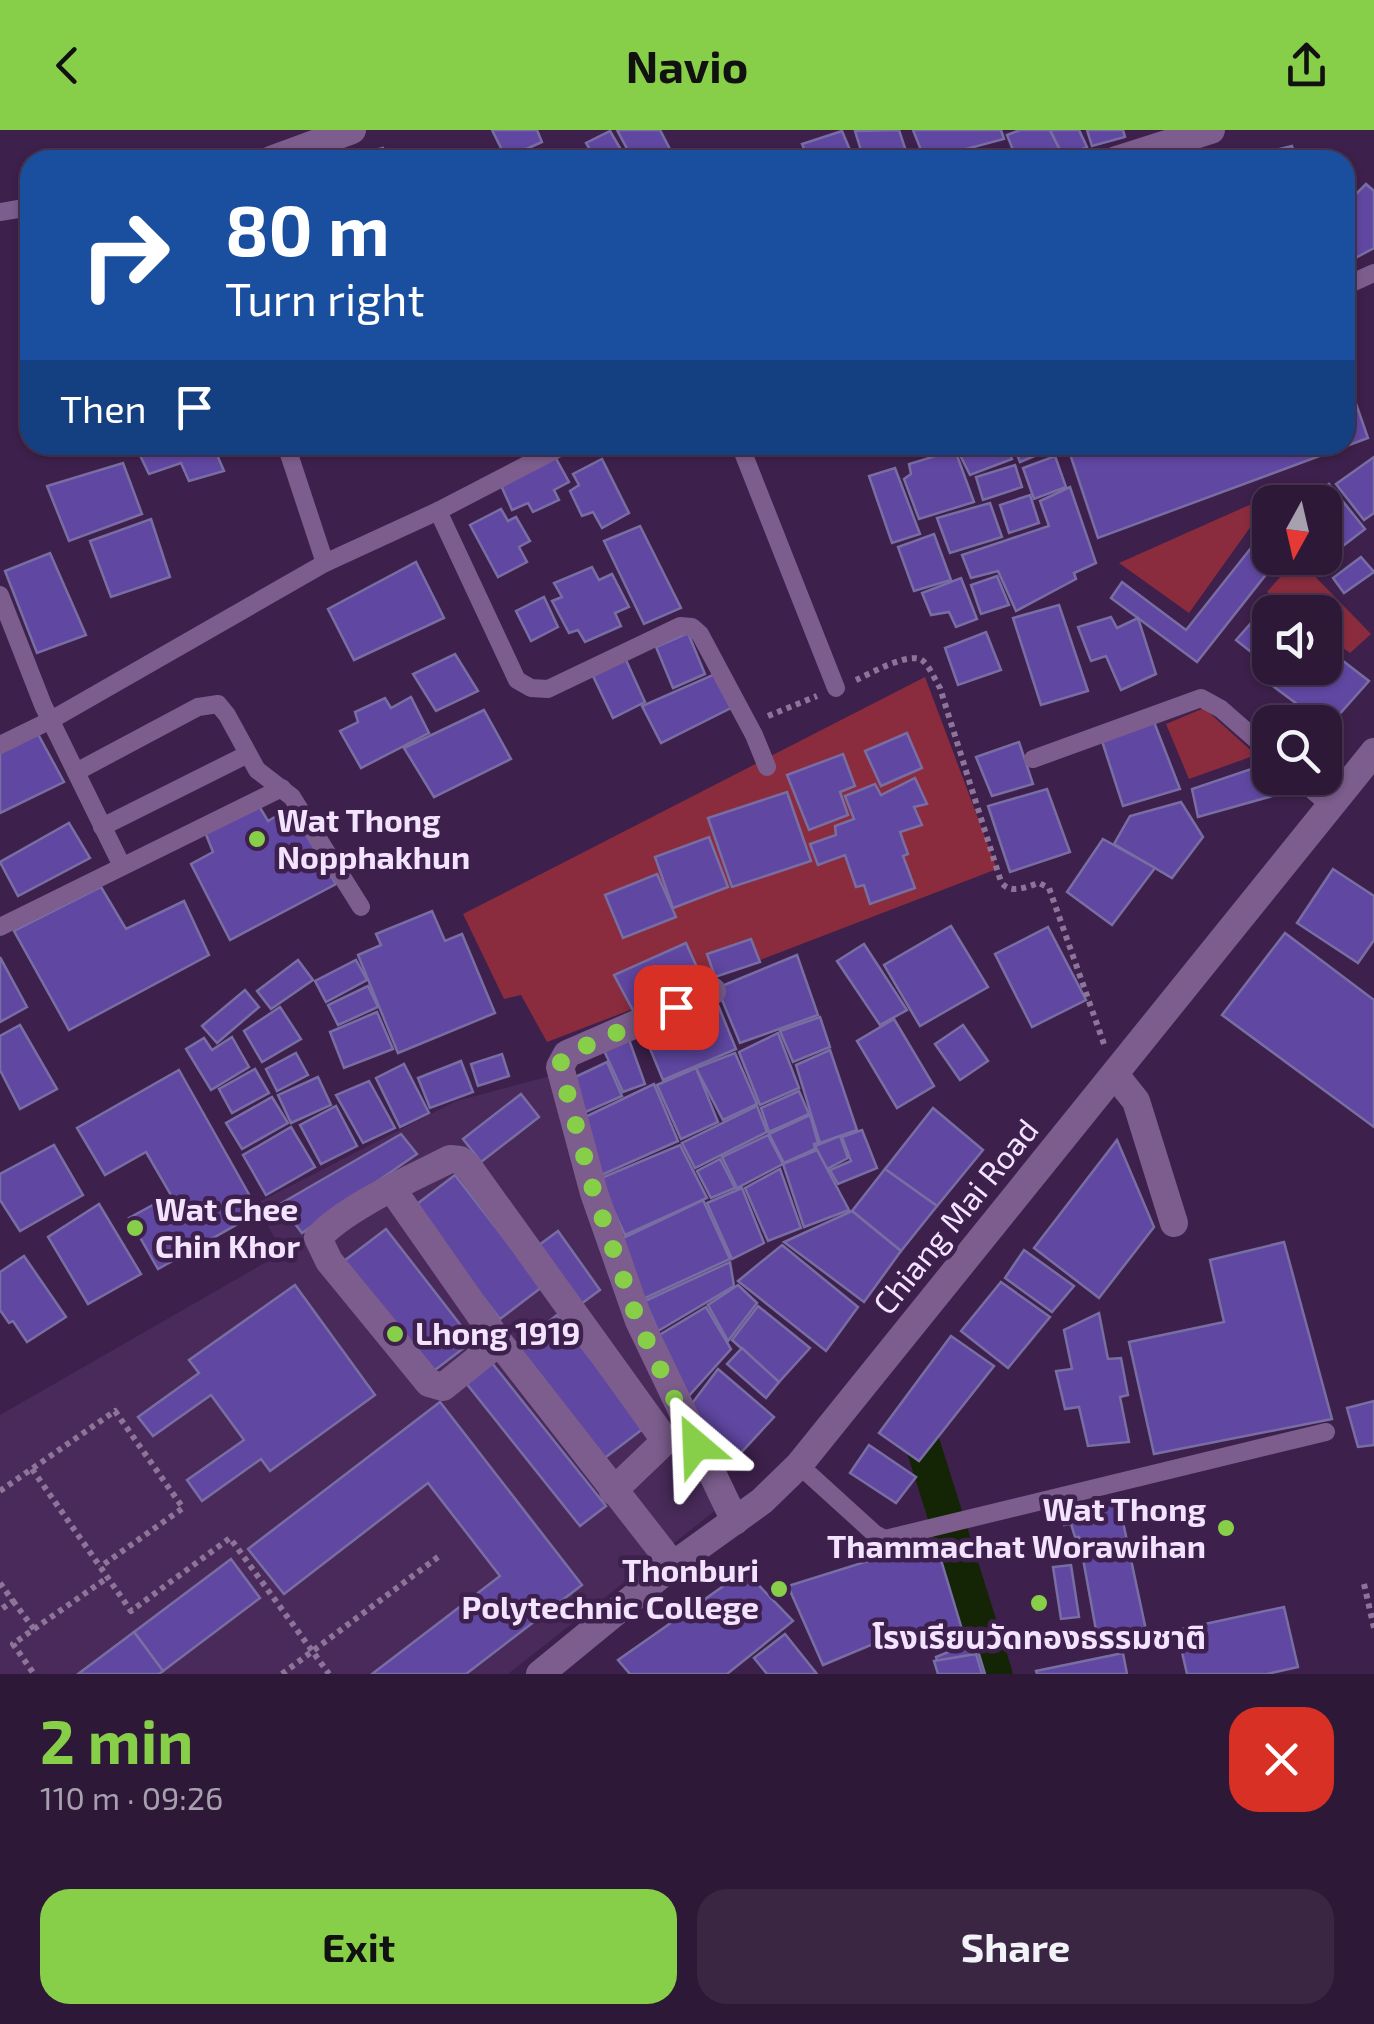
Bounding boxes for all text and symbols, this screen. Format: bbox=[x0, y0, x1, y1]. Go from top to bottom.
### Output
icon: back bbox=[40, 38, 95, 93]
text: Navio bbox=[626, 38, 748, 92]
icon: share bbox=[1279, 38, 1334, 93]
text: 80 m bbox=[225, 186, 390, 270]
icon: right bbox=[60, 190, 190, 320]
text: Turn right bbox=[225, 271, 425, 325]
icon: arrive bbox=[167, 380, 222, 435]
text: Then bbox=[60, 385, 147, 431]
north arrow bbox=[1252, 485, 1342, 575]
map controls bbox=[1252, 485, 1342, 795]
button: sound bbox=[1252, 595, 1342, 685]
button: search bbox=[1252, 705, 1342, 795]
place label: Wat Thong Nopphakhun bbox=[277, 800, 470, 875]
marker: Wat Thong Nopphakhun bbox=[246, 828, 268, 850]
pin bbox=[634, 965, 719, 1050]
icon: arrive bbox=[649, 980, 704, 1035]
street label: Chiang Mai Road bbox=[864, 1110, 1045, 1321]
place label: Wat Chee Chin Khor bbox=[155, 1189, 300, 1264]
marker: Wat Chee Chin Khor bbox=[124, 1217, 146, 1239]
place label: Lhong 1919 bbox=[415, 1313, 580, 1351]
marker: Lhong 1919 bbox=[384, 1323, 406, 1345]
position arrow bbox=[644, 1393, 748, 1497]
place label: Wat Thong Thammachat Worawihan bbox=[827, 1489, 1206, 1564]
marker: Wat Thong Thammachat Worawihan bbox=[1215, 1517, 1237, 1539]
place label: Thonburi Polytechnic College bbox=[461, 1550, 759, 1626]
marker: Thonburi Polytechnic College bbox=[768, 1578, 790, 1600]
marker: โรงเรียนวัดทองธรรมชาติ bbox=[1028, 1592, 1050, 1614]
place label: โรงเรียนวัดทองธรรมชาติ bbox=[872, 1617, 1206, 1655]
text: 2 min bbox=[40, 1704, 193, 1776]
button: close bbox=[1229, 1707, 1334, 1812]
text: 110 m · 09:26 bbox=[40, 1778, 223, 1816]
button: Exit bbox=[40, 1889, 677, 2004]
button: Share bbox=[697, 1889, 1334, 2004]

